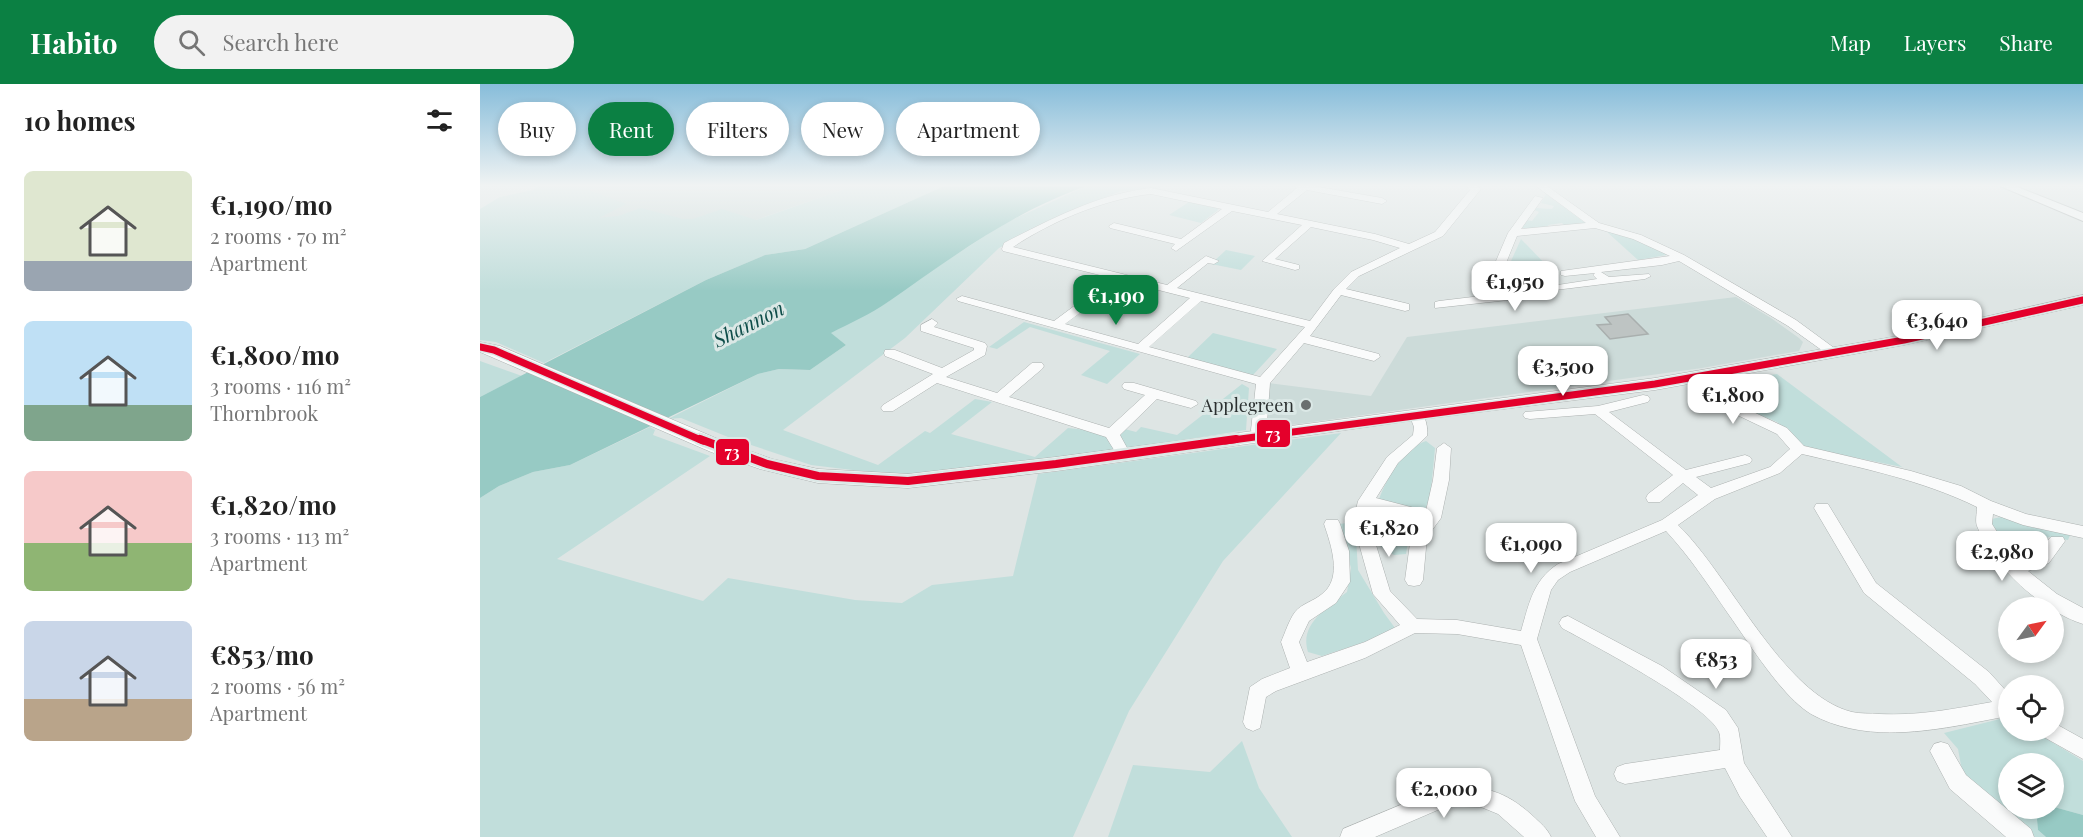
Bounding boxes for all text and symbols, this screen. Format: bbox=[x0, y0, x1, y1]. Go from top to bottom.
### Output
search box bbox=[154, 15, 574, 69]
text: Habito bbox=[30, 24, 118, 61]
icon: search bbox=[175, 26, 208, 59]
text: Search here bbox=[223, 27, 339, 57]
text: Map bbox=[1830, 28, 1871, 56]
text: Layers bbox=[1904, 28, 1966, 56]
text: Share bbox=[1999, 28, 2053, 56]
chip: Buy bbox=[498, 102, 576, 156]
chip: Rent bbox=[588, 102, 674, 156]
chip: Filters bbox=[686, 102, 789, 156]
chip: New bbox=[801, 102, 884, 156]
chip: Apartment bbox=[896, 102, 1040, 156]
text: 10 homes bbox=[24, 103, 136, 138]
icon: filters bbox=[423, 104, 456, 137]
text: €1,190/mo bbox=[210, 187, 333, 222]
icon: home bbox=[72, 195, 144, 267]
text: 2 rooms · 70 m² bbox=[210, 222, 347, 249]
text: Apartment bbox=[210, 249, 307, 276]
pin: €1,950 bbox=[1466, 261, 1564, 312]
text: €1,950 bbox=[1486, 267, 1544, 294]
pin: €1,190 bbox=[1067, 275, 1165, 326]
text: €1,190 bbox=[1087, 281, 1145, 308]
water label: Shannon bbox=[707, 294, 788, 353]
pin: €3,640 bbox=[1888, 300, 1986, 351]
text: €3,640 bbox=[1906, 306, 1968, 333]
text: €1,800/mo bbox=[210, 337, 340, 372]
icon: home bbox=[72, 345, 144, 417]
pin: €3,500 bbox=[1514, 346, 1612, 397]
text: €3,500 bbox=[1532, 352, 1594, 379]
text: 3 rooms · 116 m² bbox=[210, 372, 351, 399]
pin: €1,800 bbox=[1684, 374, 1782, 425]
text: €1,800 bbox=[1702, 380, 1764, 407]
place label: Applegreen bbox=[1201, 393, 1294, 417]
marker: Applegreen bbox=[1299, 398, 1313, 412]
text: Thornbrook bbox=[210, 399, 318, 426]
line badge: 73 bbox=[1256, 419, 1291, 448]
text: 73 bbox=[1265, 423, 1281, 444]
line badge: 73 bbox=[715, 438, 750, 466]
text: 73 bbox=[724, 441, 740, 462]
text: €1,820/mo bbox=[210, 487, 336, 522]
icon: home bbox=[72, 495, 144, 567]
pin: €1,820 bbox=[1340, 507, 1438, 558]
text: €1,820 bbox=[1359, 513, 1419, 540]
text: 3 rooms · 113 m² bbox=[210, 522, 349, 549]
pin: €1,090 bbox=[1482, 523, 1580, 574]
text: €1,090 bbox=[1500, 529, 1562, 556]
pin: €2,980 bbox=[1953, 531, 2051, 582]
text: €2,980 bbox=[1970, 537, 2034, 564]
text: Apartment bbox=[210, 549, 307, 576]
north arrow bbox=[1998, 597, 2064, 663]
map controls bbox=[1998, 597, 2064, 819]
text: €853/mo bbox=[210, 637, 314, 672]
pin: €853 bbox=[1680, 639, 1752, 690]
icon: home bbox=[72, 645, 144, 717]
text: €853 bbox=[1695, 645, 1737, 672]
text: 2 rooms · 56 m² bbox=[210, 672, 345, 699]
button: locate bbox=[1998, 675, 2064, 741]
text: Apartment bbox=[210, 699, 307, 726]
button: layers bbox=[1998, 753, 2064, 819]
pin: €2,000 bbox=[1395, 768, 1493, 819]
text: €2,000 bbox=[1410, 774, 1478, 801]

